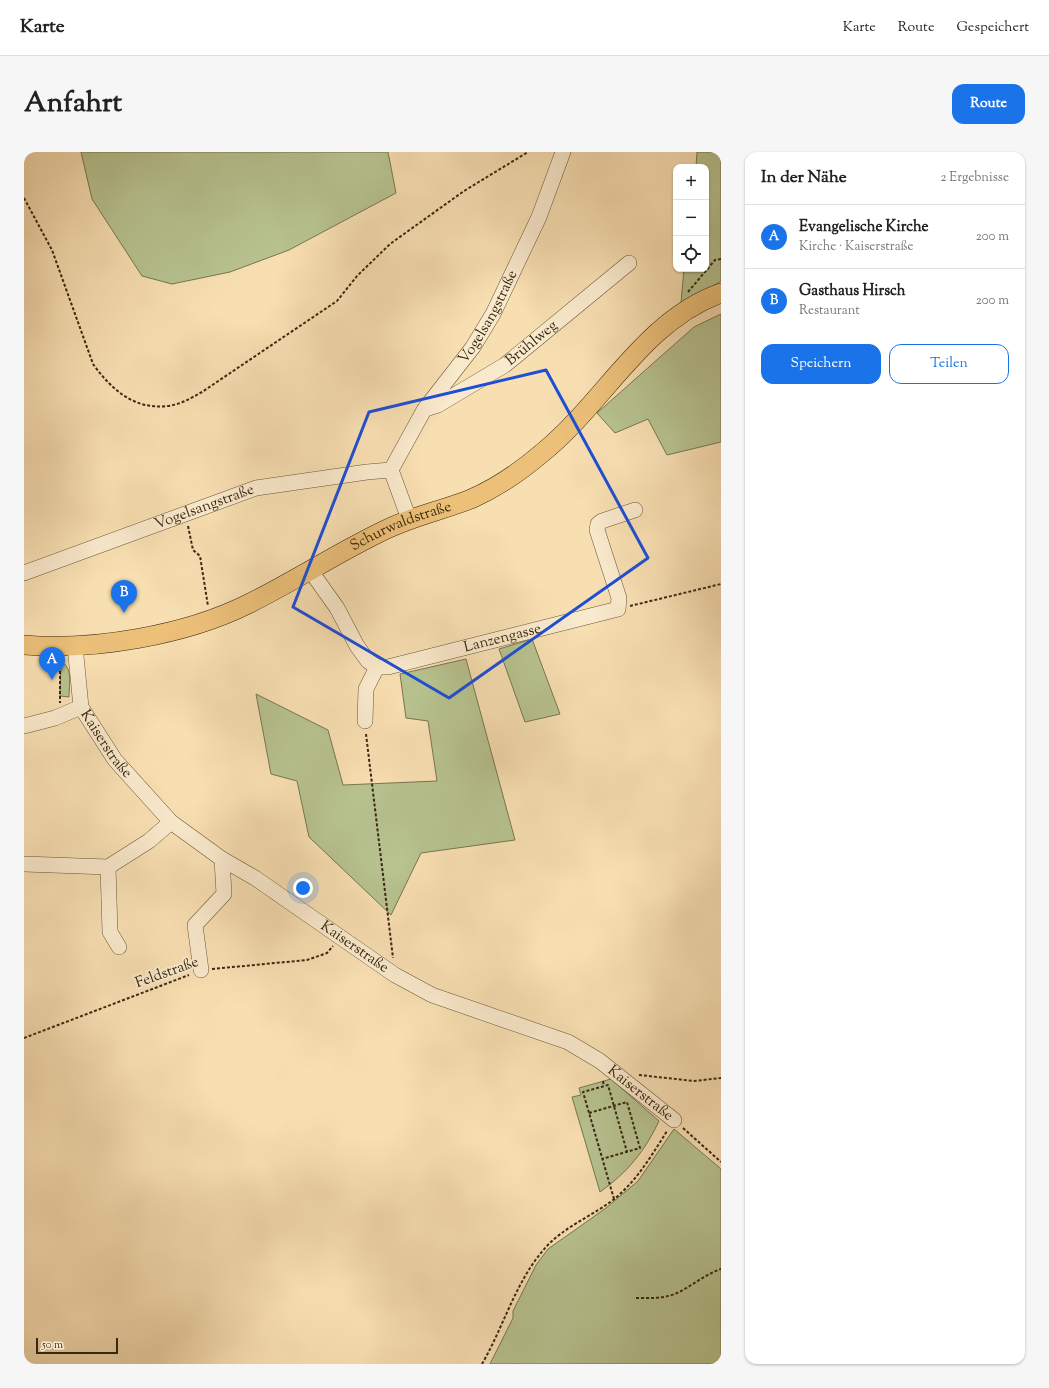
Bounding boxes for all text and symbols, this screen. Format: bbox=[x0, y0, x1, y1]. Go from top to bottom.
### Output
text: Karte bbox=[20, 14, 65, 41]
text: Karte bbox=[843, 18, 876, 38]
text: Route bbox=[898, 18, 934, 38]
text: Gespeichert bbox=[956, 18, 1029, 38]
text: Anfahrt bbox=[24, 84, 122, 124]
button: Route bbox=[952, 84, 1025, 124]
map controls bbox=[673, 164, 709, 272]
button: + bbox=[673, 164, 709, 200]
text: In der Nähe bbox=[761, 166, 847, 190]
text: 2 Ergebnisse bbox=[940, 169, 1009, 187]
button: − bbox=[673, 200, 709, 236]
text: Evangelische Kirche bbox=[799, 217, 929, 238]
text: A bbox=[769, 228, 779, 246]
text: 200 m bbox=[976, 228, 1009, 246]
button: locate bbox=[673, 236, 709, 272]
text: Kirche · Kaiserstraße bbox=[799, 238, 914, 256]
street label: Vogelsangstraße bbox=[453, 267, 523, 368]
text: Gasthaus Hirsch bbox=[799, 281, 906, 302]
text: B bbox=[770, 292, 778, 310]
text: 200 m bbox=[976, 292, 1009, 310]
text: Restaurant bbox=[799, 302, 860, 320]
street label: Brühlweg bbox=[501, 315, 562, 371]
button: Speichern bbox=[761, 344, 881, 384]
button: Teilen bbox=[889, 344, 1009, 384]
street label: Vogelsangstraße bbox=[152, 479, 257, 535]
street label: Schurwaldstraße bbox=[346, 496, 454, 556]
pin: B bbox=[111, 580, 137, 613]
street label: Lanzengasse bbox=[461, 618, 543, 658]
pin: A bbox=[39, 647, 65, 680]
street label: Kaiserstraße bbox=[75, 706, 137, 783]
your location bbox=[293, 878, 313, 898]
street label: Kaiserstraße bbox=[316, 916, 393, 978]
street label: Feldstraße bbox=[132, 952, 202, 994]
street label: Kaiserstraße bbox=[603, 1060, 678, 1126]
scale bar bbox=[36, 1336, 118, 1355]
text: 50 m bbox=[42, 1337, 63, 1353]

